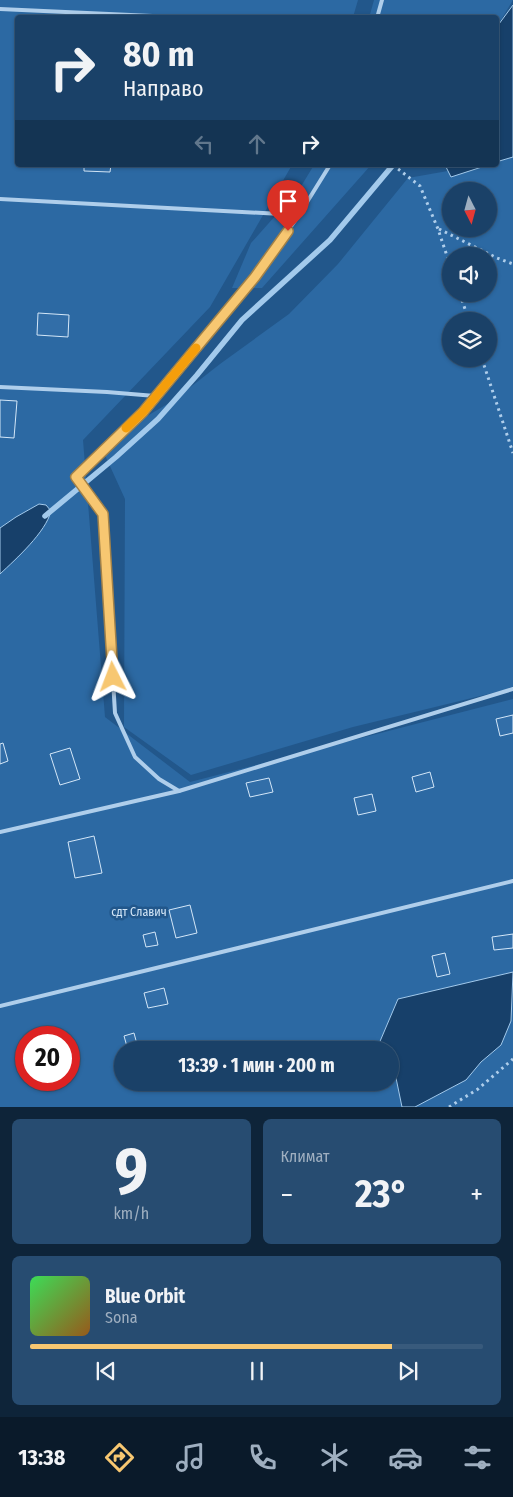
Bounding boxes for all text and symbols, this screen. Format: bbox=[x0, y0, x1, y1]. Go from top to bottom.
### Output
text: 80 m bbox=[123, 33, 195, 75]
icon: right bbox=[40, 35, 105, 100]
text: Направо bbox=[123, 75, 204, 102]
icon: left bbox=[190, 130, 218, 158]
icon: ahead bbox=[243, 130, 271, 158]
icon: right bbox=[296, 130, 324, 158]
pin bbox=[267, 180, 309, 231]
north arrow bbox=[442, 182, 498, 238]
map controls bbox=[442, 182, 497, 367]
icon: arrive bbox=[274, 187, 302, 215]
button: sound bbox=[442, 247, 497, 302]
button: layers bbox=[442, 312, 497, 367]
position arrow bbox=[86, 650, 138, 702]
park label: сдт Славич bbox=[111, 905, 167, 919]
speed limit sign: 20 bbox=[15, 1026, 80, 1091]
text: 13:39 · 1 мин · 200 m bbox=[178, 1054, 335, 1077]
text: 9 bbox=[114, 1132, 148, 1210]
text: Климат bbox=[281, 1147, 330, 1166]
text: 23° bbox=[355, 1171, 408, 1217]
text: − bbox=[281, 1178, 293, 1211]
text: + bbox=[470, 1178, 483, 1211]
text: km/h bbox=[113, 1204, 149, 1223]
text: Blue Orbit bbox=[105, 1285, 185, 1308]
text: Sona bbox=[105, 1308, 138, 1327]
icon: previous bbox=[92, 1357, 120, 1385]
icon: pause bbox=[243, 1357, 271, 1385]
icon: next bbox=[394, 1357, 422, 1385]
icon: directions bbox=[102, 1440, 137, 1475]
icon: music bbox=[173, 1440, 208, 1475]
icon: phone bbox=[245, 1440, 280, 1475]
icon: climate bbox=[317, 1440, 352, 1475]
icon: car bbox=[388, 1440, 423, 1475]
icon: filters bbox=[460, 1440, 495, 1475]
text: 13:38 bbox=[18, 1444, 65, 1471]

